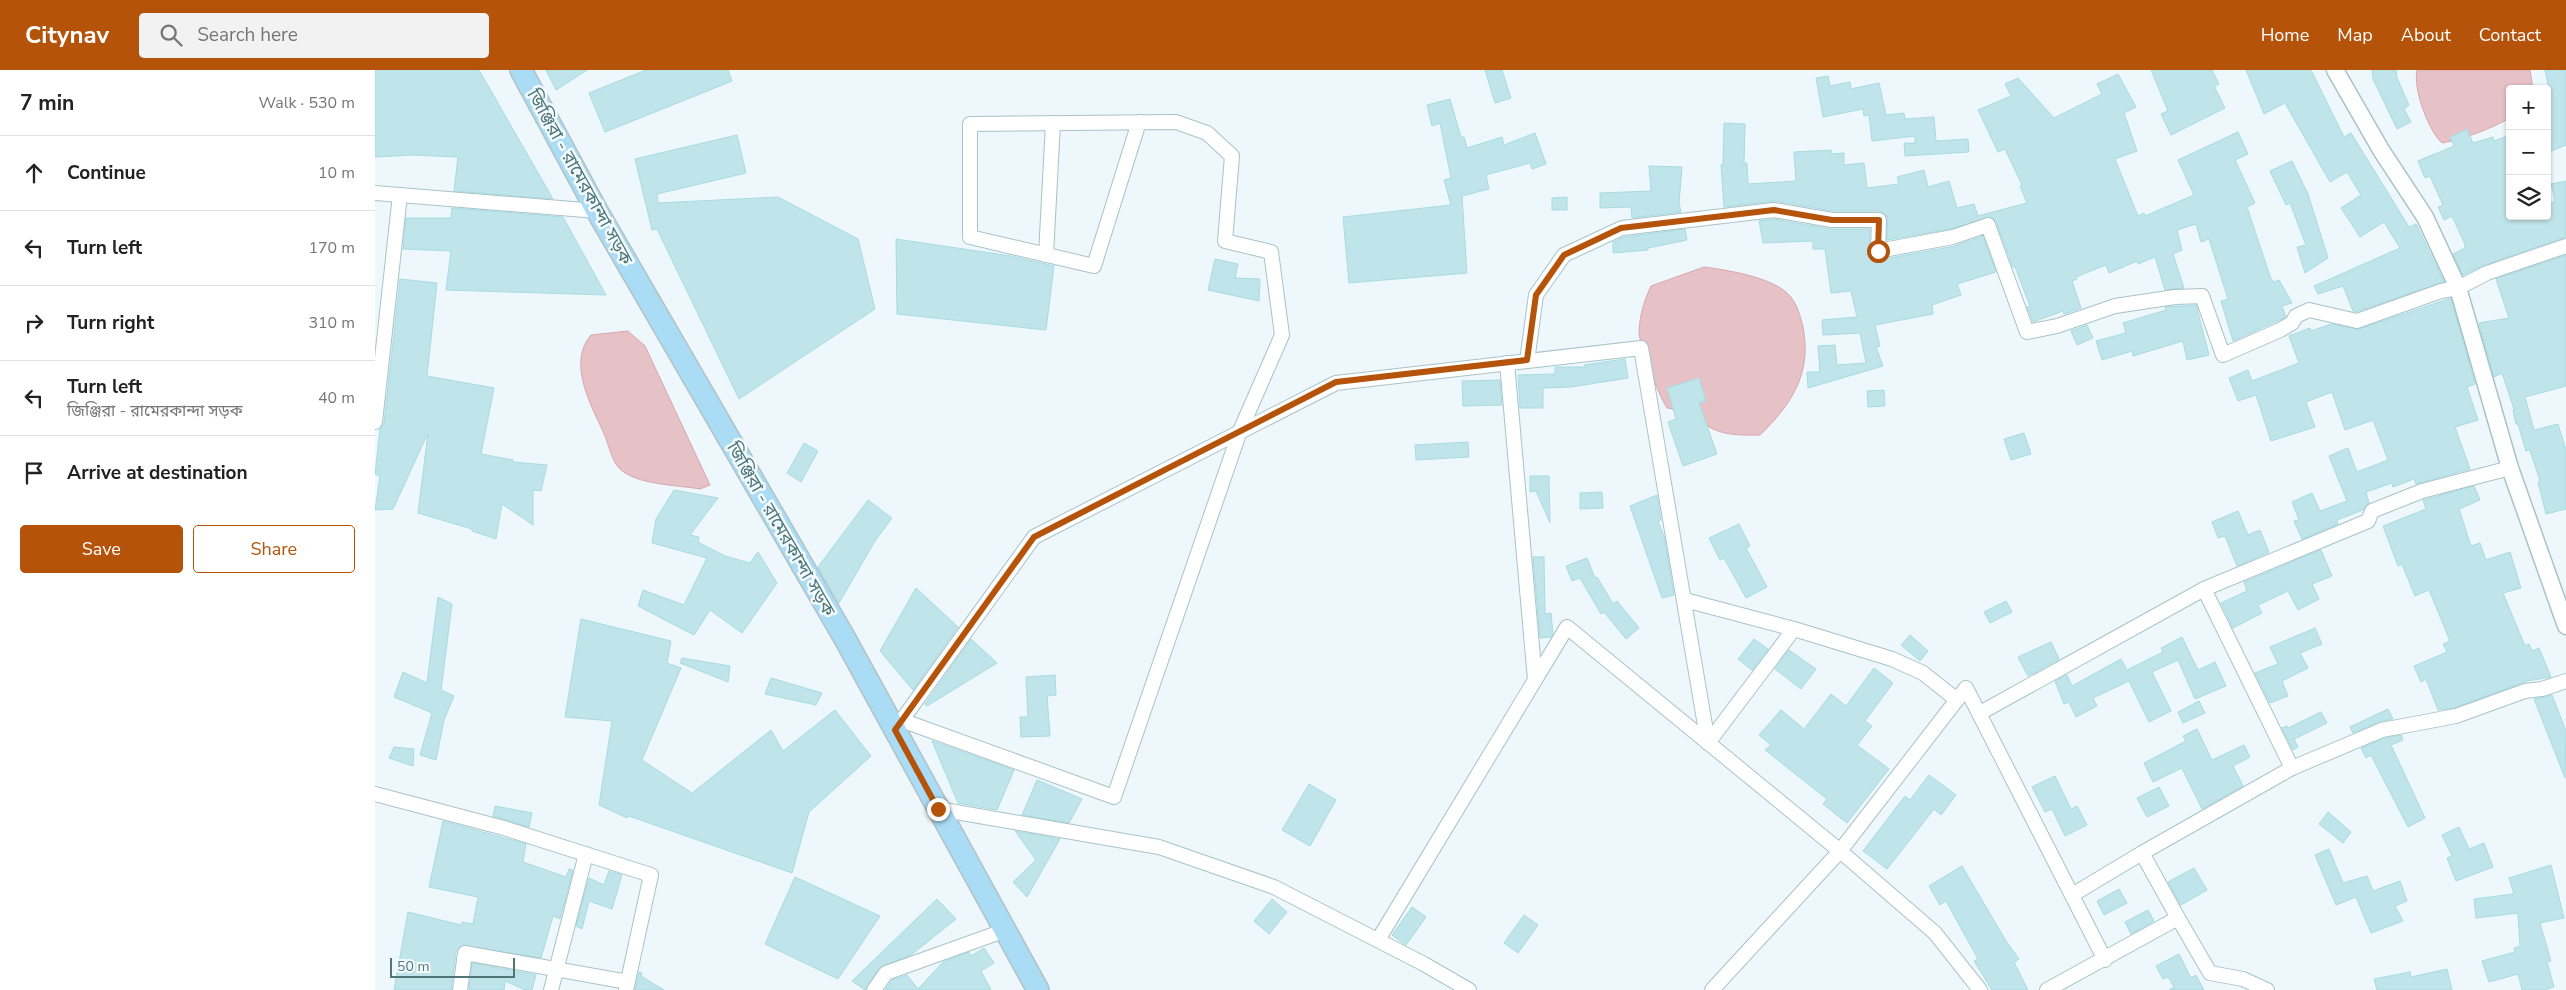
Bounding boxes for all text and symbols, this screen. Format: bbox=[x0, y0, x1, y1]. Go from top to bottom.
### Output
search box bbox=[139, 13, 489, 58]
text: Citynav bbox=[25, 19, 109, 51]
icon: search bbox=[157, 21, 185, 49]
text: Search here bbox=[197, 22, 298, 48]
text: Home bbox=[2261, 23, 2309, 47]
text: Map bbox=[2337, 23, 2373, 47]
text: About bbox=[2401, 23, 2451, 47]
text: Contact bbox=[2479, 23, 2541, 47]
street label: জিঞ্জিরা - রামেরকান্দা সড়ক bbox=[521, 84, 639, 270]
map controls bbox=[2506, 85, 2551, 220]
button: + bbox=[2506, 85, 2551, 130]
text: 7 min bbox=[20, 89, 74, 117]
text: Walk · 530 m bbox=[259, 92, 355, 114]
button: − bbox=[2506, 130, 2551, 175]
icon: ahead bbox=[20, 159, 48, 187]
text: Continue bbox=[67, 160, 146, 186]
text: 10 m bbox=[318, 162, 355, 184]
button: layers bbox=[2506, 175, 2551, 220]
icon: left bbox=[20, 234, 48, 262]
text: Turn left bbox=[67, 235, 142, 261]
text: 170 m bbox=[308, 237, 355, 259]
route start bbox=[1867, 240, 1890, 263]
icon: right bbox=[20, 309, 48, 337]
text: Turn right bbox=[67, 310, 154, 336]
text: 310 m bbox=[308, 312, 355, 334]
text: Turn left bbox=[67, 374, 142, 400]
icon: left bbox=[20, 384, 48, 412]
text: 40 m bbox=[318, 387, 355, 409]
text: জিঞ্জিরা - রামেরকান্দা সড়ক bbox=[67, 400, 243, 422]
street label: জিঞ্জিরা - রামেরকান্দা সড়ক bbox=[721, 437, 841, 621]
icon: arrive bbox=[20, 459, 48, 487]
text: Arrive at destination bbox=[67, 460, 248, 486]
button: Save bbox=[20, 525, 183, 573]
button: Share bbox=[193, 525, 355, 573]
route end bbox=[927, 798, 950, 821]
scale bar bbox=[390, 955, 515, 978]
text: 50 m bbox=[397, 957, 429, 976]

